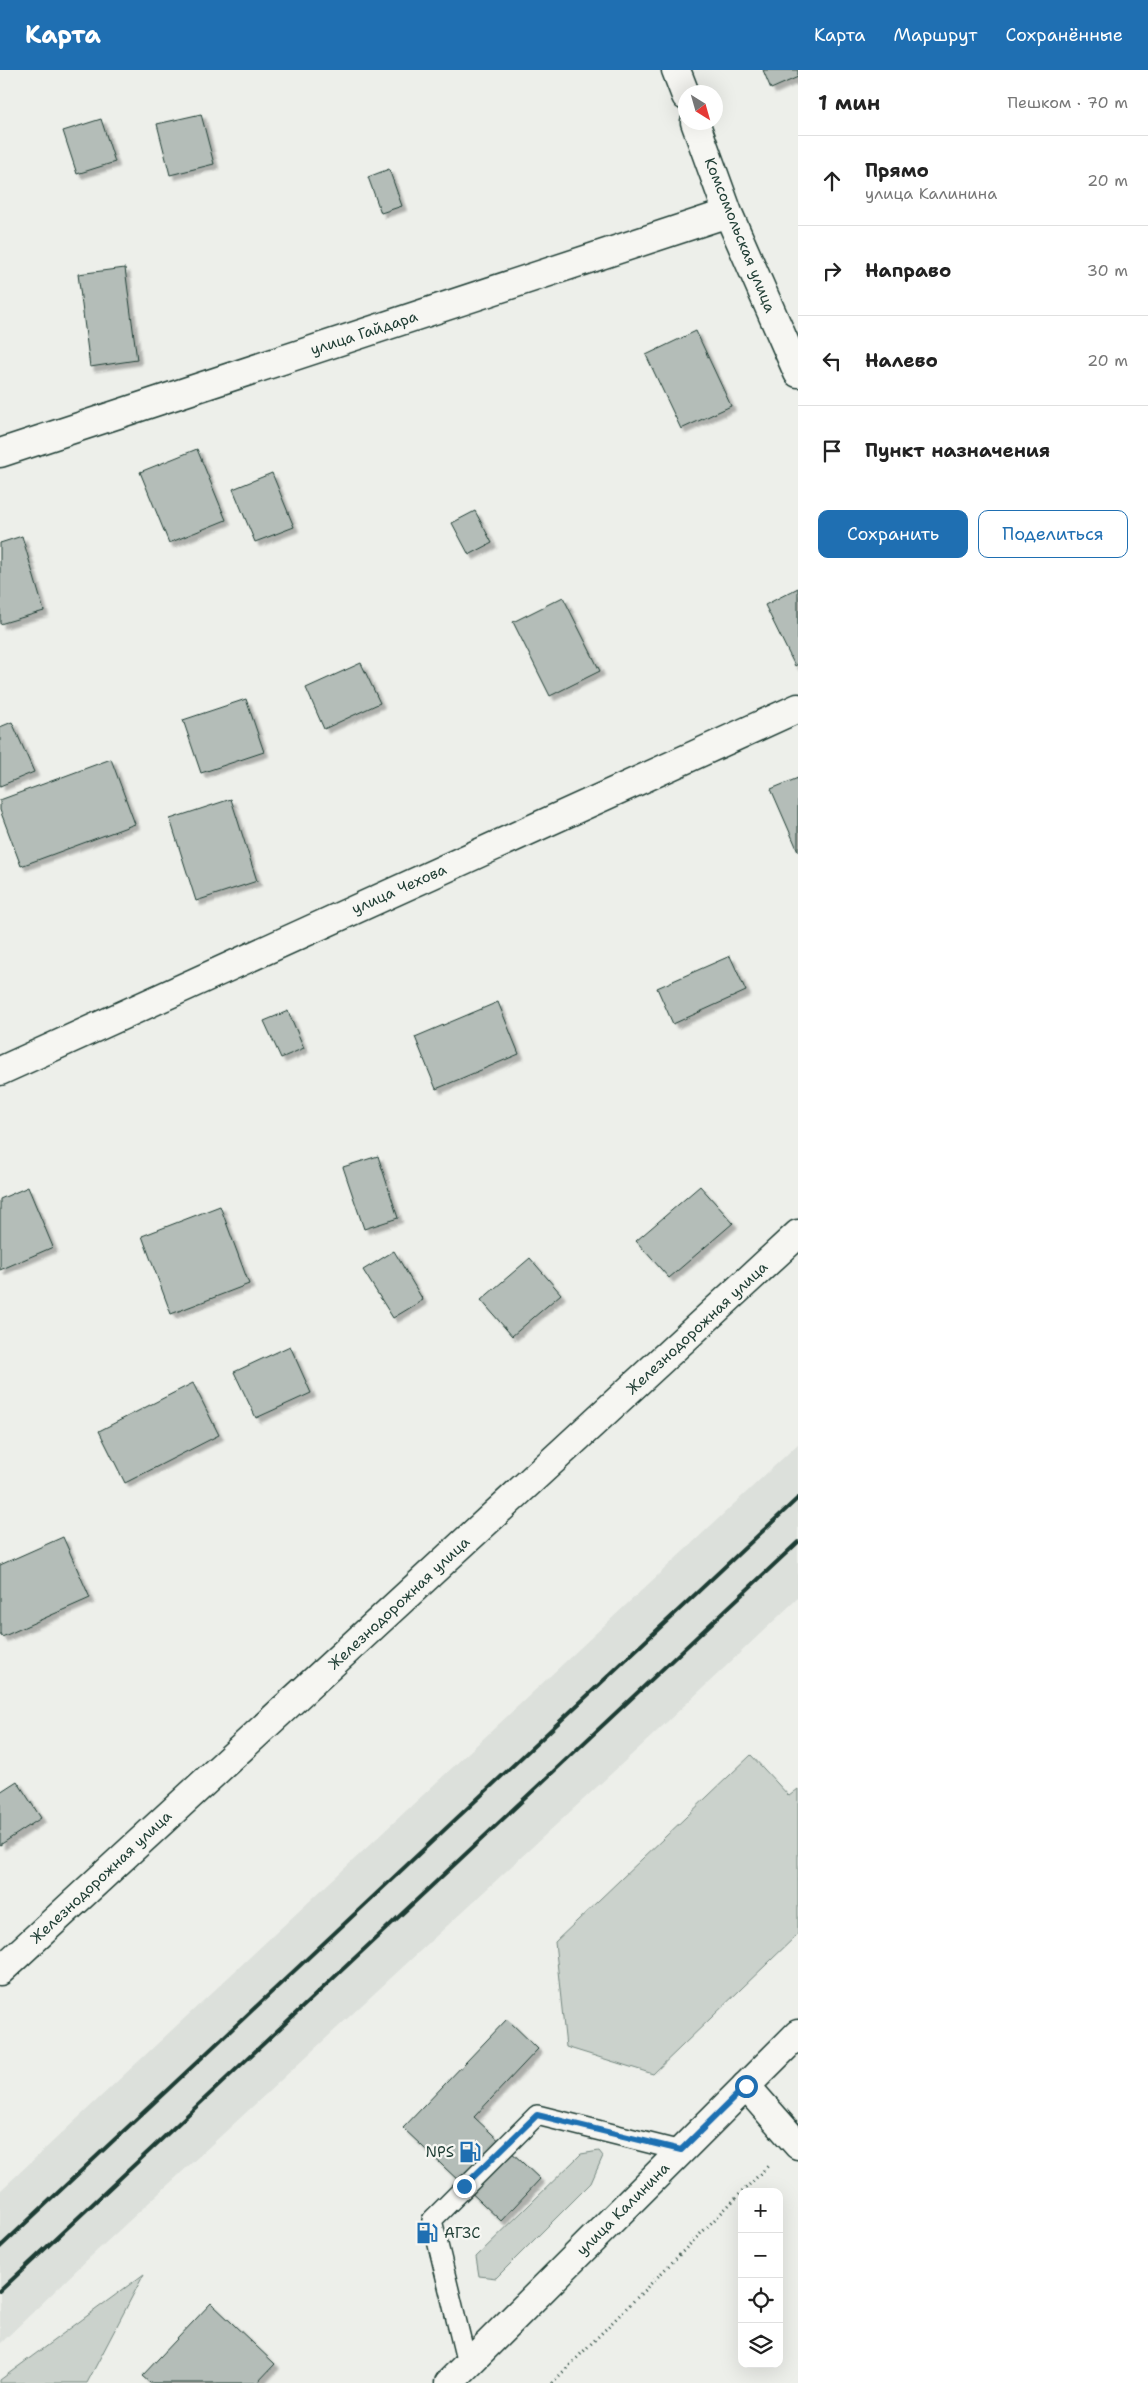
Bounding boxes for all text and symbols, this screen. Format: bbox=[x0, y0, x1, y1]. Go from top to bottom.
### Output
text: Карта bbox=[25, 19, 101, 51]
text: Карта bbox=[814, 23, 865, 47]
text: Маршрут bbox=[893, 23, 977, 47]
text: Сохранённые bbox=[1005, 23, 1123, 47]
north arrow bbox=[678, 85, 723, 130]
text: 1 мин bbox=[818, 89, 880, 117]
text: Пешком · 70 m bbox=[1007, 92, 1128, 113]
street label: Комсомольская улица bbox=[700, 155, 781, 316]
text: Прямо bbox=[865, 158, 929, 183]
icon: ahead bbox=[818, 167, 846, 195]
text: 20 m bbox=[1087, 170, 1128, 191]
text: улица Калинина bbox=[865, 183, 997, 204]
icon: right bbox=[818, 257, 846, 285]
text: Направо bbox=[865, 258, 951, 283]
text: 30 m bbox=[1087, 260, 1128, 281]
street label: улица Гайдара bbox=[308, 306, 421, 360]
icon: left bbox=[818, 347, 846, 375]
text: Налево bbox=[865, 348, 938, 373]
text: 20 m bbox=[1087, 350, 1128, 371]
icon: arrive bbox=[818, 437, 846, 465]
text: Пункт назначения bbox=[865, 438, 1050, 463]
button: Сохранить bbox=[818, 510, 968, 558]
button: Поделиться bbox=[978, 510, 1128, 558]
street label: улица Чехова bbox=[348, 859, 450, 919]
street label: Железнодорожная улица bbox=[622, 1257, 772, 1399]
street label: Железнодорожная улица bbox=[324, 1532, 474, 1674]
street label: Железнодорожная улица bbox=[26, 1806, 176, 1948]
route start bbox=[735, 2075, 758, 2098]
fuel station icon: NPS bbox=[457, 2139, 483, 2165]
place label: NPS bbox=[426, 2142, 454, 2162]
street label: улица Калинина bbox=[572, 2158, 674, 2260]
route end bbox=[453, 2175, 476, 2198]
map controls bbox=[738, 2188, 783, 2368]
button: + bbox=[738, 2188, 783, 2233]
fuel station icon: АГЗС bbox=[414, 2220, 440, 2246]
place label: АГЗС bbox=[444, 2223, 481, 2243]
button: − bbox=[738, 2233, 783, 2278]
button: locate bbox=[738, 2278, 783, 2323]
button: layers bbox=[738, 2323, 783, 2368]

